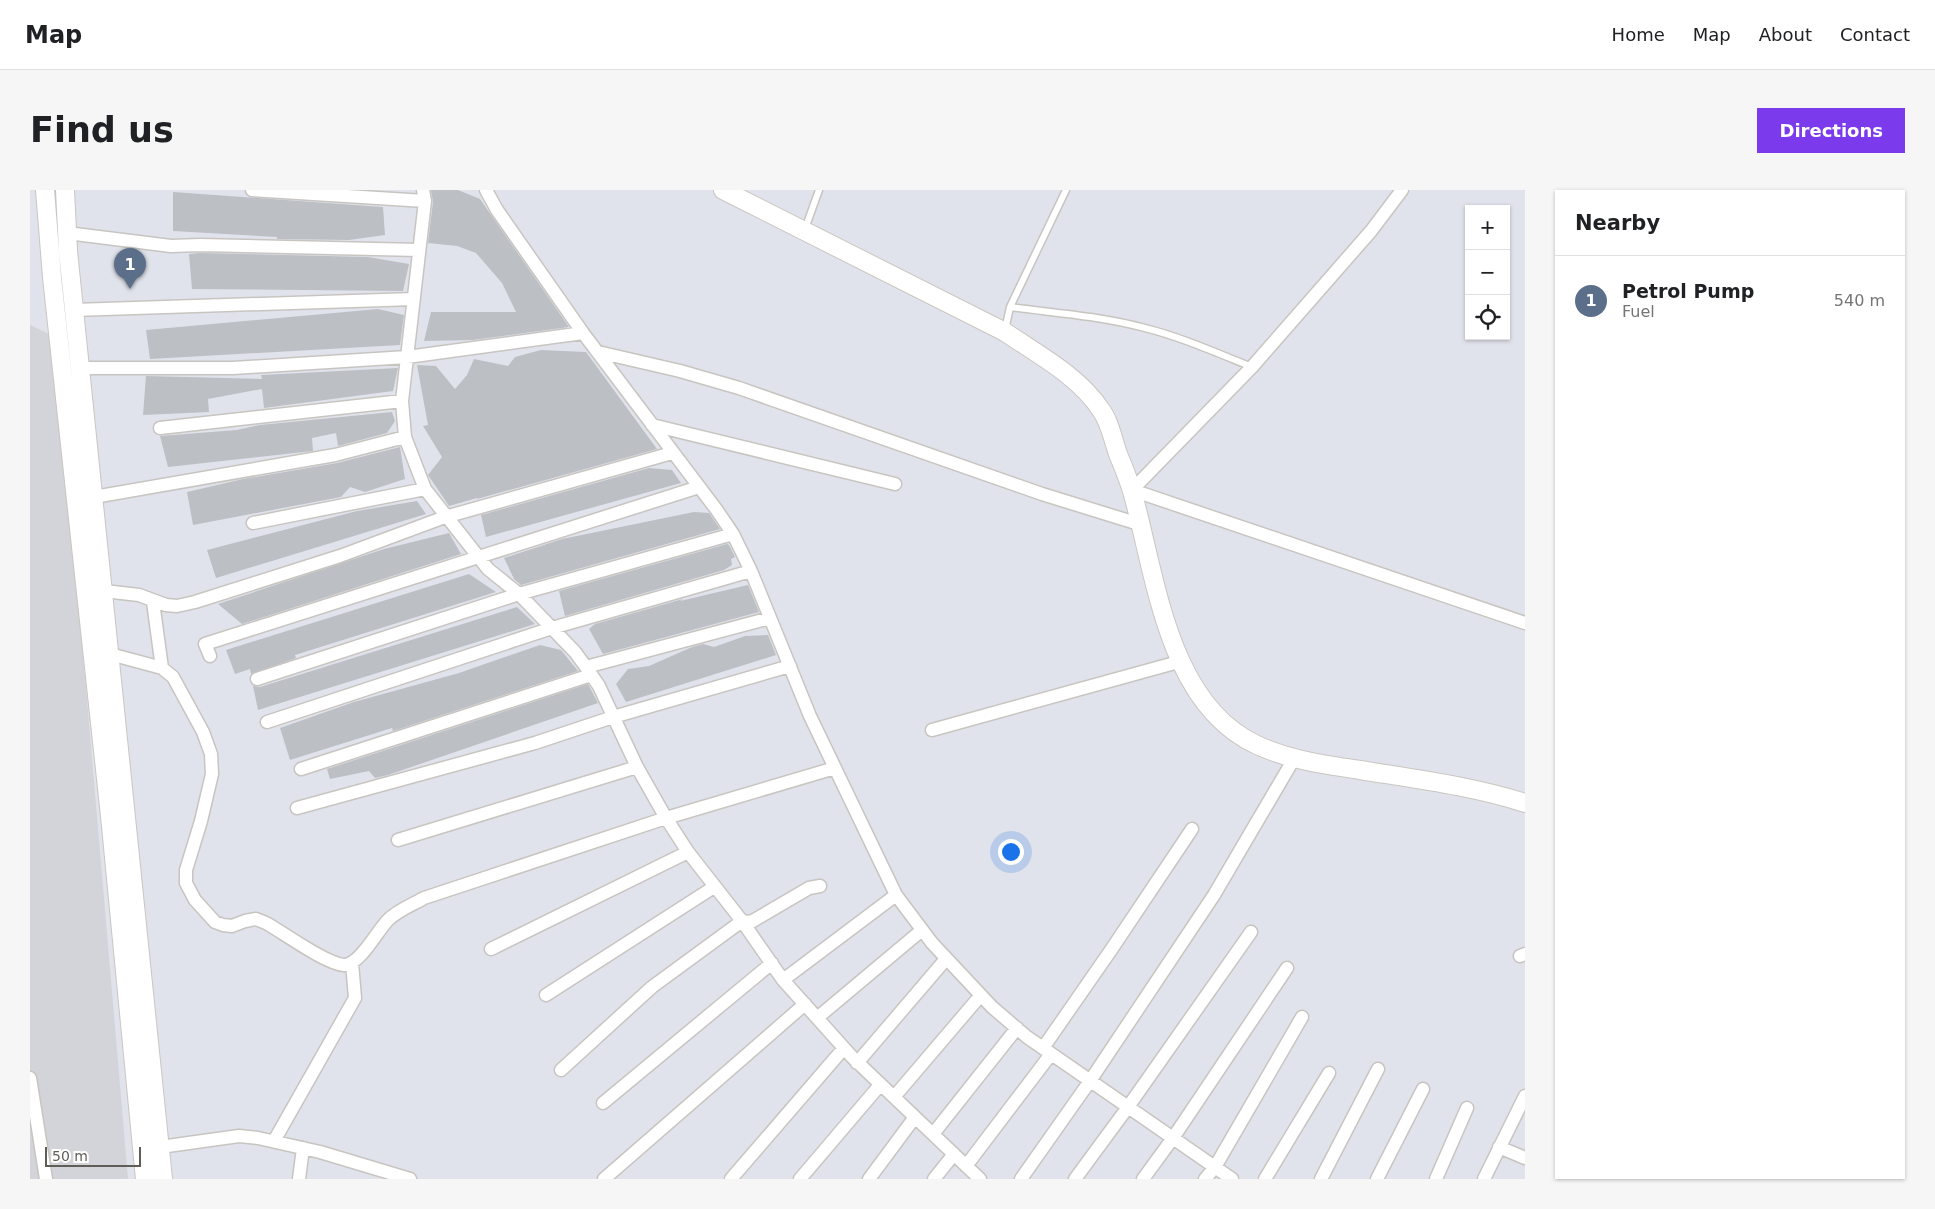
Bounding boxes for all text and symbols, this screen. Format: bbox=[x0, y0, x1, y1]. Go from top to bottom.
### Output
text: Map bbox=[25, 21, 82, 49]
text: Home bbox=[1612, 24, 1665, 45]
text: Map bbox=[1693, 24, 1731, 45]
text: About bbox=[1759, 24, 1812, 45]
text: Contact bbox=[1840, 24, 1910, 45]
button: Directions bbox=[1757, 108, 1905, 153]
text: Find us bbox=[30, 110, 174, 150]
map controls bbox=[1465, 205, 1510, 340]
button: + bbox=[1465, 205, 1510, 250]
text: Nearby bbox=[1575, 211, 1660, 235]
pin: 1 bbox=[114, 248, 146, 289]
button: − bbox=[1465, 250, 1510, 295]
text: Petrol Pump bbox=[1622, 280, 1754, 302]
text: 1 bbox=[1585, 291, 1597, 310]
text: 540 m bbox=[1834, 291, 1885, 310]
button: locate bbox=[1465, 295, 1510, 340]
text: Fuel bbox=[1622, 302, 1655, 321]
your location bbox=[998, 839, 1024, 865]
scale bar bbox=[45, 1144, 141, 1167]
text: 50 m bbox=[52, 1148, 88, 1164]

